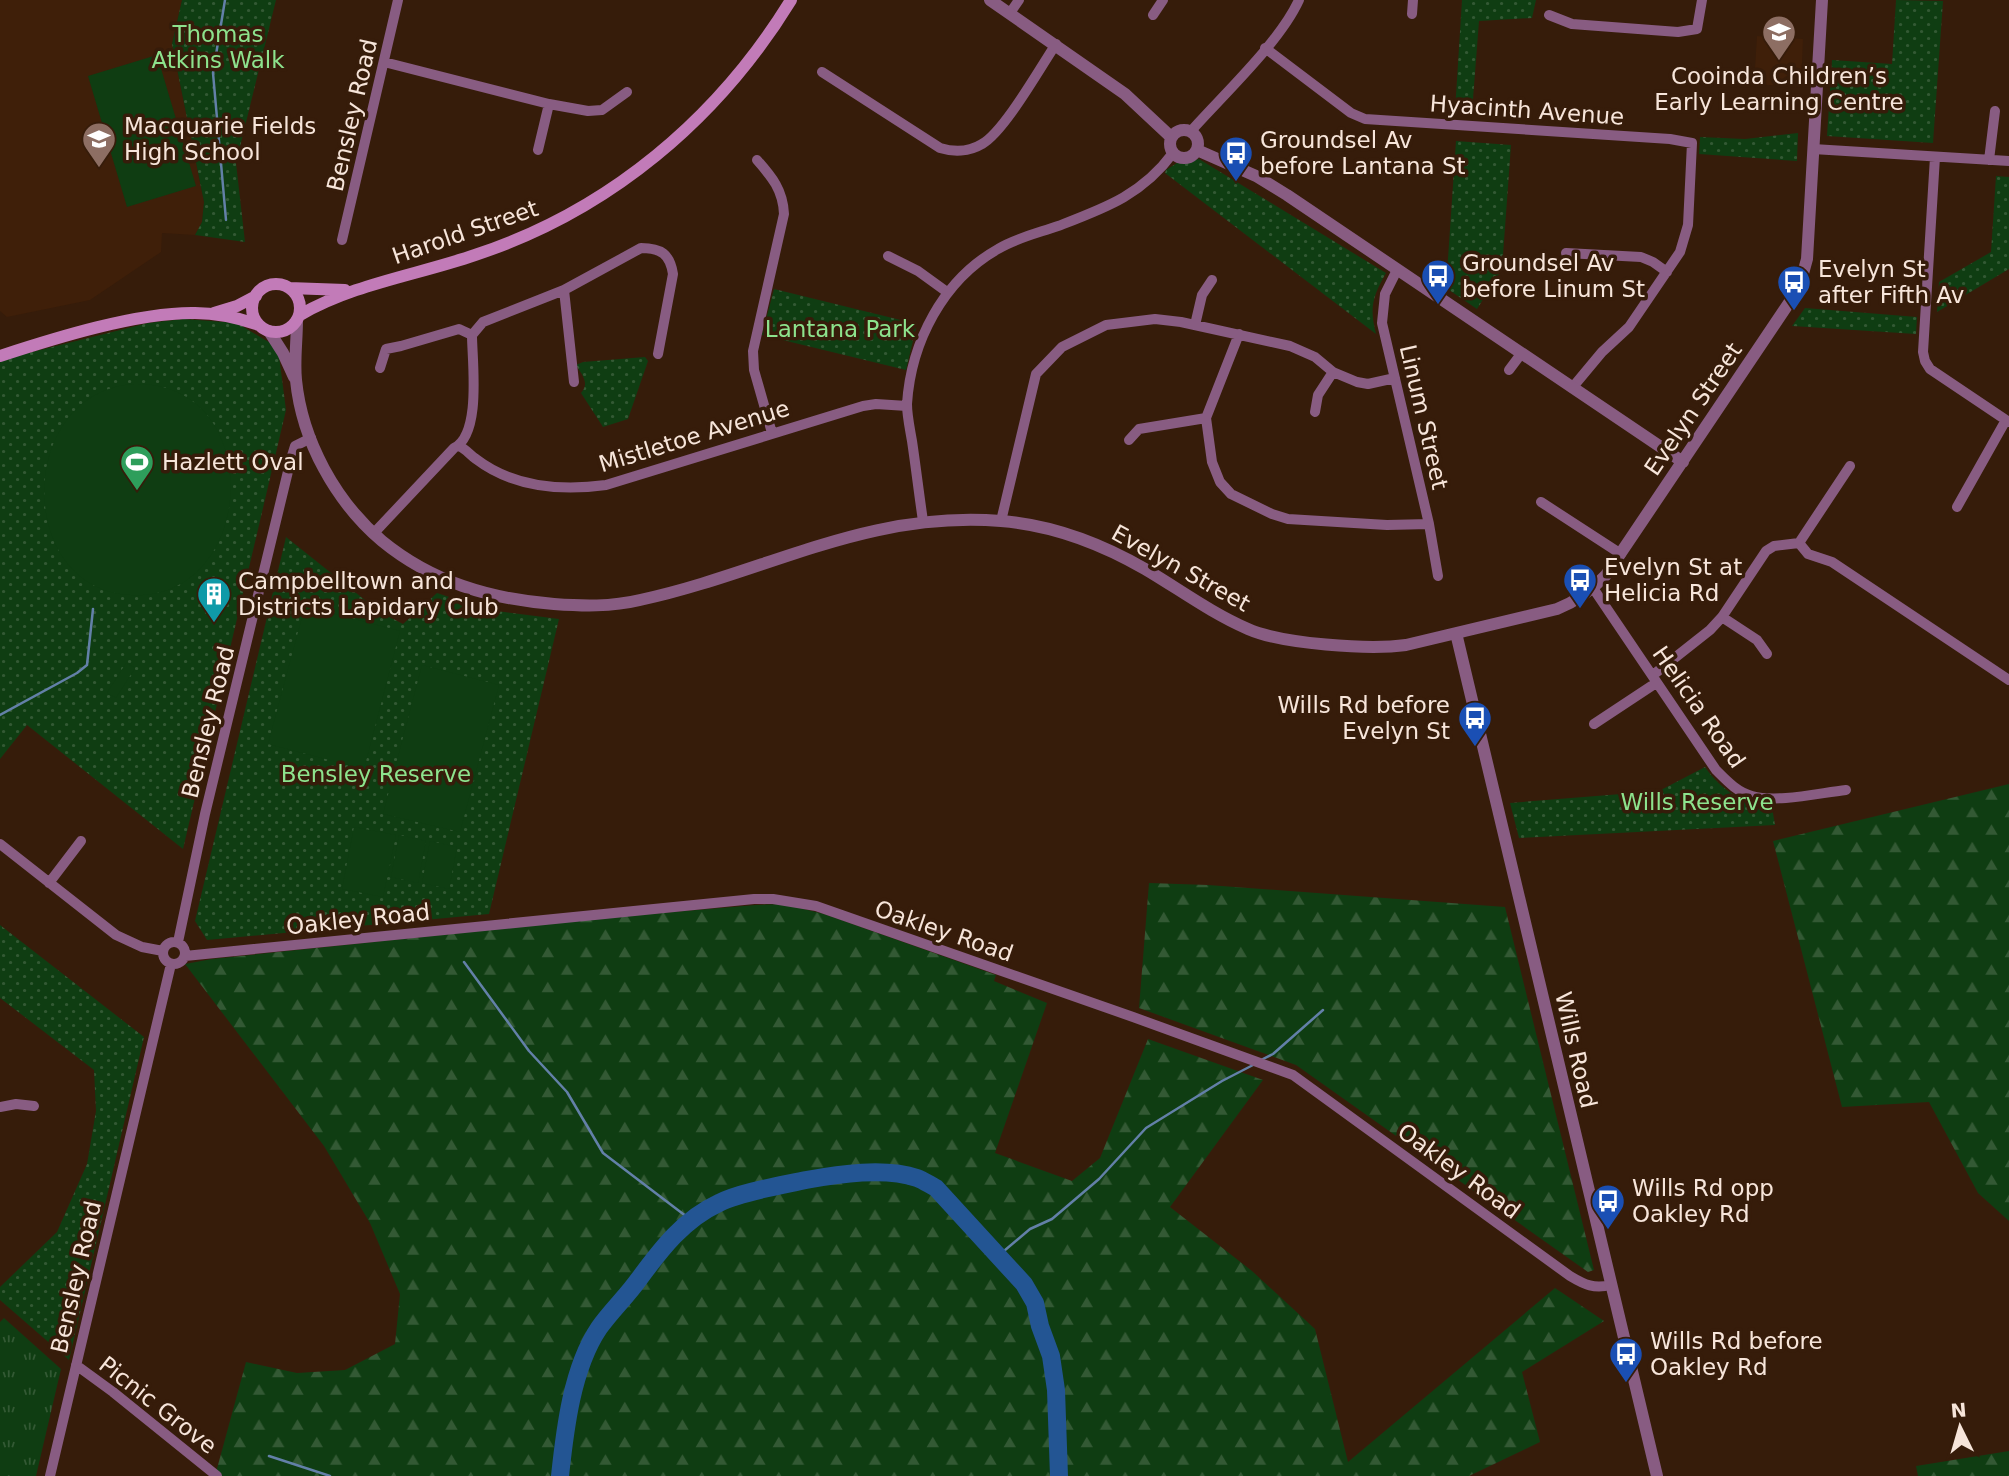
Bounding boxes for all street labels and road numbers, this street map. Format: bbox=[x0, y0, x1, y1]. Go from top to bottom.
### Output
street label: Bensley Road bbox=[322, 36, 382, 194]
street label: Hyacinth Avenue bbox=[1429, 90, 1625, 130]
street label: Harold Street bbox=[389, 195, 541, 269]
street label: Evelyn Street bbox=[1639, 338, 1747, 480]
street label: Linum Street bbox=[1395, 342, 1453, 492]
street label: Mistletoe Avenue bbox=[596, 395, 792, 477]
street label: Evelyn Street bbox=[1107, 519, 1255, 617]
street label: Helicia Road bbox=[1648, 641, 1750, 773]
street label: Bensley Road bbox=[177, 643, 239, 801]
street label: Oakley Road bbox=[871, 895, 1017, 967]
street label: Oakley Road bbox=[285, 899, 431, 939]
street label: Wills Road bbox=[1550, 989, 1602, 1111]
street label: Oakley Road bbox=[1393, 1118, 1525, 1224]
street label: Bensley Road bbox=[46, 1198, 106, 1356]
street label: Picnic Grove bbox=[94, 1351, 222, 1459]

